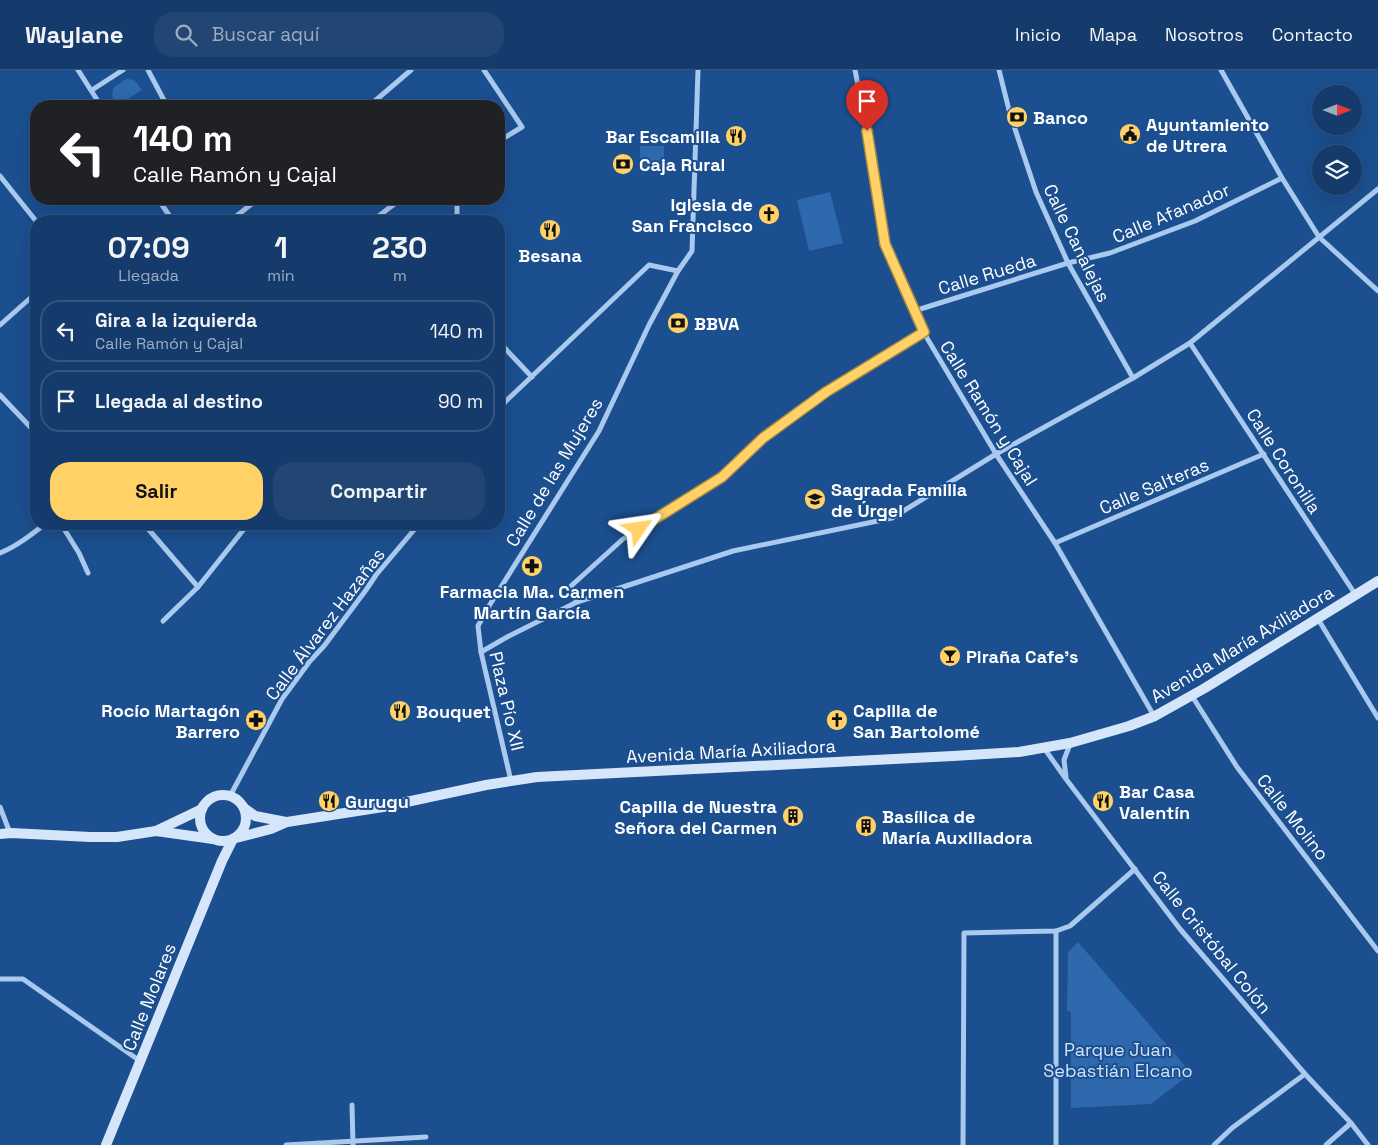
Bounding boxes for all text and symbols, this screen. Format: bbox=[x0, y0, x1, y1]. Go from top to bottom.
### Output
search box bbox=[154, 12, 504, 57]
text: Waylane bbox=[25, 19, 124, 50]
icon: search bbox=[172, 21, 200, 49]
text: Buscar aquí bbox=[212, 22, 319, 47]
text: Inicio bbox=[1015, 23, 1061, 46]
text: Mapa bbox=[1089, 23, 1137, 46]
text: Nosotros bbox=[1165, 23, 1244, 46]
text: Contacto bbox=[1272, 23, 1353, 46]
pin bbox=[846, 80, 888, 131]
north arrow bbox=[1312, 85, 1362, 135]
map controls bbox=[1312, 85, 1362, 195]
icon: arrive bbox=[853, 87, 881, 115]
bank icon: Banco bbox=[1005, 105, 1029, 129]
place label: Banco bbox=[1033, 106, 1088, 129]
place label: Ayuntamiento de Utrera bbox=[1146, 113, 1269, 157]
text: 140 m bbox=[133, 117, 233, 161]
icon: left bbox=[50, 120, 115, 185]
public building icon: Ayuntamiento de Utrera bbox=[1118, 122, 1142, 146]
restaurant icon: Bar Escamilla bbox=[724, 124, 748, 148]
place label: Bar Escamilla bbox=[605, 125, 721, 148]
button: layers bbox=[1312, 145, 1362, 195]
bank icon: Caja Rural bbox=[611, 152, 635, 176]
place label: Caja Rural bbox=[639, 153, 725, 176]
text: Calle Ramón y Cajal bbox=[133, 160, 337, 188]
street label: Calle Afanador bbox=[1109, 178, 1233, 248]
street label: Calle Canalejas bbox=[1038, 180, 1116, 306]
place label: Iglesia de San Francisco bbox=[632, 193, 753, 237]
church icon: Iglesia de San Francisco bbox=[757, 202, 781, 226]
restaurant icon: Besana bbox=[538, 218, 562, 242]
text: 07:09 bbox=[107, 228, 190, 267]
text: 1 bbox=[274, 228, 288, 267]
text: 230 bbox=[372, 228, 428, 267]
place label: Besana bbox=[518, 244, 582, 267]
street label: Calle Rueda bbox=[935, 248, 1039, 300]
text: Llegada bbox=[118, 265, 179, 286]
text: min bbox=[267, 265, 295, 286]
text: m bbox=[393, 265, 407, 286]
text: Gira a la izquierda bbox=[95, 308, 257, 333]
bank icon: BBVA bbox=[666, 311, 690, 335]
place label: BBVA bbox=[694, 312, 740, 335]
icon: left bbox=[52, 317, 80, 345]
text: 140 m bbox=[430, 319, 483, 344]
text: Calle Ramón y Cajal bbox=[95, 333, 243, 354]
street label: Calle Ramón y Cajal bbox=[935, 336, 1043, 490]
icon: arrive bbox=[52, 387, 80, 415]
text: Llegada al destino bbox=[95, 389, 263, 414]
text: 90 m bbox=[438, 389, 483, 414]
street label: Calle de las Mujeres bbox=[500, 393, 608, 551]
street label: Calle Coronilla bbox=[1241, 404, 1327, 518]
street label: Calle Salteras bbox=[1096, 453, 1212, 519]
button: Salir bbox=[50, 462, 263, 520]
button: Compartir bbox=[273, 462, 485, 520]
place label: Sagrada Familia de Úrgel bbox=[831, 478, 968, 522]
school or university icon: Sagrada Familia de Úrgel bbox=[803, 487, 827, 511]
position arrow bbox=[612, 502, 664, 554]
street label: Calle Álvarez Hazañas bbox=[260, 543, 390, 705]
pharmacy icon: Farmacia Ma. Carmen Martín García bbox=[520, 554, 544, 578]
place label: Farmacia Ma. Carmen Martín García bbox=[440, 580, 624, 624]
street label: Avenida María Axiliadora bbox=[1146, 580, 1338, 708]
bar icon: Piraña Cafe’s bbox=[938, 644, 962, 668]
place label: Piraña Cafe’s bbox=[966, 645, 1078, 668]
street label: Plaza Pío XII bbox=[484, 649, 530, 753]
place label: Rocío Martagón Barrero bbox=[101, 699, 240, 743]
restaurant icon: Bouquet bbox=[388, 699, 412, 723]
place label: Capilla de San Bartolomé bbox=[853, 699, 980, 743]
place label: Bouquet bbox=[416, 700, 491, 723]
pharmacy icon: Rocío Martagón Barrero bbox=[244, 708, 268, 732]
church icon: Capilla de San Bartolomé bbox=[825, 708, 849, 732]
street label: Avenida María Axiliadora bbox=[626, 734, 836, 768]
street label: Calle Molino bbox=[1252, 769, 1334, 865]
place label: Bar Casa Valentín bbox=[1119, 780, 1195, 824]
restaurant icon: Gurugu bbox=[317, 789, 341, 813]
restaurant icon: Bar Casa Valentín bbox=[1091, 789, 1115, 813]
place label: Gurugu bbox=[345, 790, 409, 813]
place label: Capilla de Nuestra Señora del Carmen bbox=[615, 795, 778, 839]
building icon: Capilla de Nuestra Señora del Carmen bbox=[781, 804, 805, 828]
place label: Basílica de María Auxiliadora bbox=[882, 805, 1033, 849]
building icon: Basílica de María Auxiliadora bbox=[854, 814, 878, 838]
street label: Calle Cristóbal Colón bbox=[1147, 866, 1277, 1018]
street label: Calle Molares bbox=[117, 940, 181, 1054]
park label: Parque Juan Sebastián Elcano bbox=[1043, 1038, 1193, 1082]

